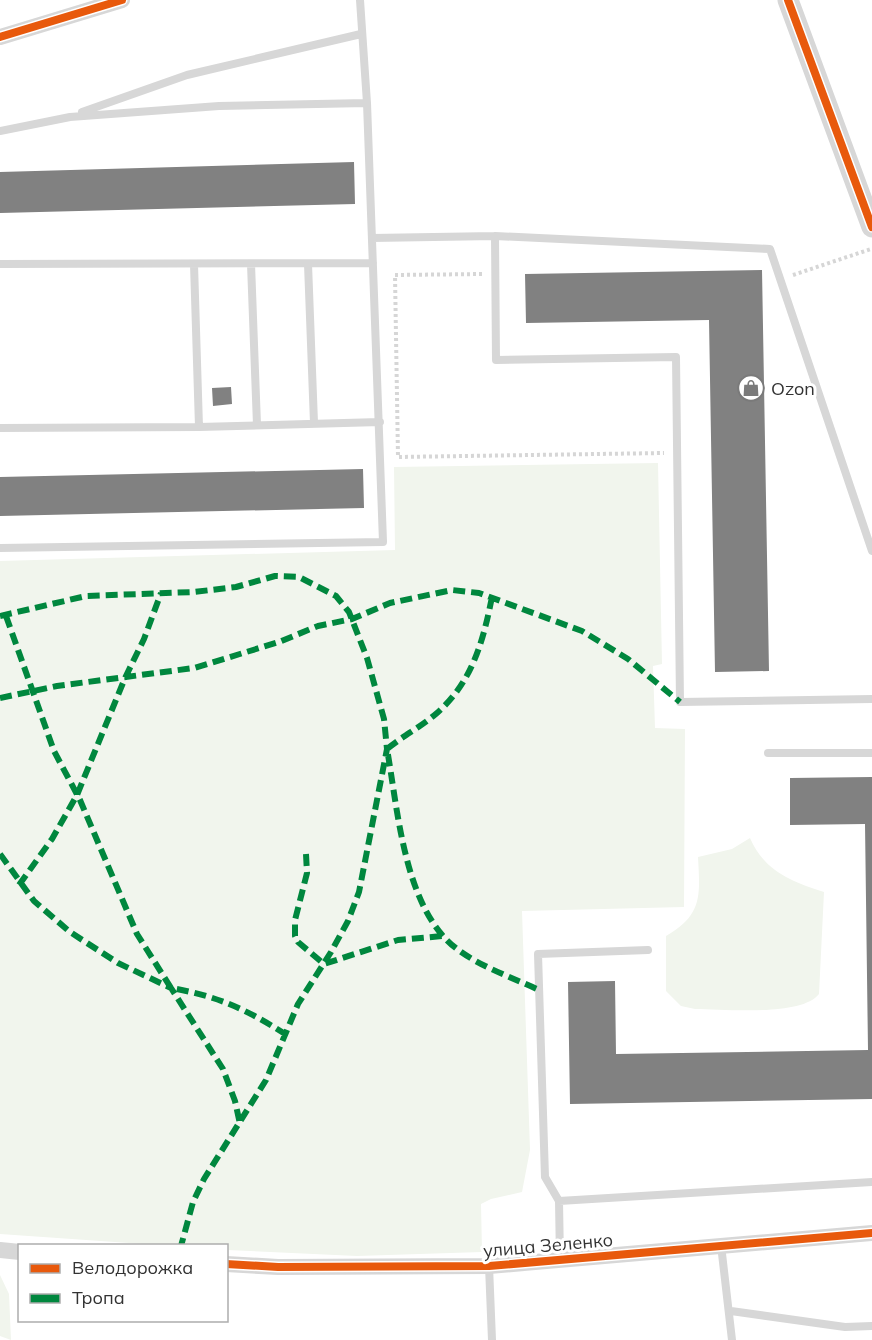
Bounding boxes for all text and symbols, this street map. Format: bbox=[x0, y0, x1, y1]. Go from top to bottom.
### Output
shop icon: Ozon bbox=[736, 373, 766, 403]
place label: Ozon bbox=[771, 377, 815, 400]
street label: улица Зеленко bbox=[482, 1228, 614, 1262]
legend bbox=[18, 1244, 228, 1322]
text: Велодорожка bbox=[72, 1256, 193, 1279]
text: Тропа bbox=[72, 1286, 125, 1309]

